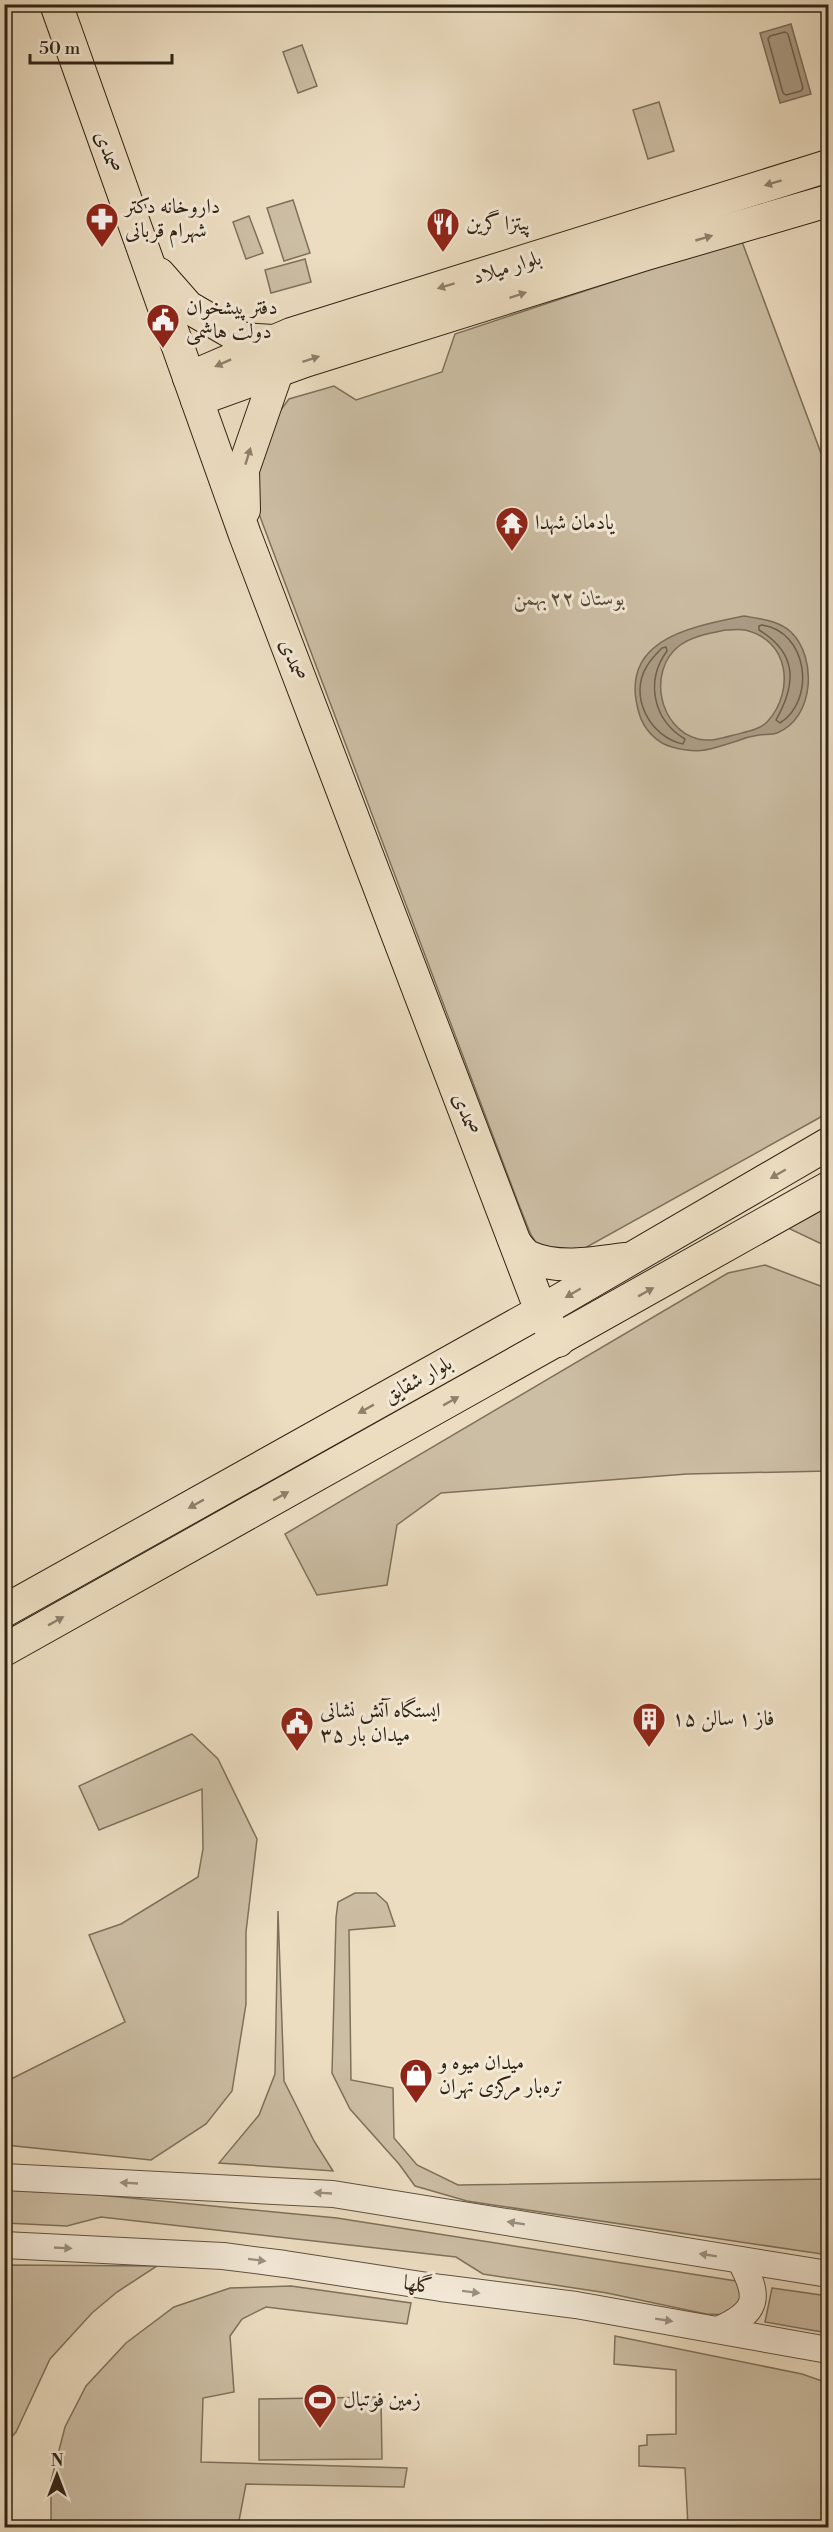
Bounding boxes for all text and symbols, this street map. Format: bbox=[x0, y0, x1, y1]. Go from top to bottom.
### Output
scale bar bbox=[30, 27, 172, 65]
text: 50 m bbox=[39, 37, 81, 60]
street label: صمدی bbox=[88, 127, 128, 177]
one-way arrow bbox=[763, 179, 781, 188]
place label: داروخانه دکتر شهرام قربانی bbox=[123, 194, 220, 248]
pharmacy icon: داروخانه دکتر شهرام قربانی bbox=[84, 201, 120, 248]
restaurant icon: پیتزا گرین bbox=[425, 206, 461, 253]
place label: پیتزا گرین bbox=[466, 209, 530, 238]
one-way arrow bbox=[695, 233, 713, 242]
street label: بلوار میلاد bbox=[469, 245, 545, 291]
one-way arrow bbox=[437, 282, 455, 291]
one-way arrow bbox=[509, 289, 527, 299]
place label: دفتر پیشخوان دولت هاشمی bbox=[186, 295, 278, 345]
public building icon: دفتر پیشخوان دولت هاشمی bbox=[145, 302, 181, 349]
one-way arrow bbox=[302, 354, 320, 363]
one-way arrow bbox=[213, 358, 231, 368]
one-way arrow bbox=[244, 447, 253, 465]
temple icon: یادمان شهدا bbox=[494, 505, 530, 552]
place label: یادمان شهدا bbox=[535, 510, 615, 536]
park label: بوستان ۲۲ بهمن bbox=[513, 586, 625, 612]
street label: صمدی bbox=[273, 635, 313, 685]
street label: صمدی bbox=[446, 1089, 486, 1139]
one-way arrow bbox=[769, 1169, 786, 1179]
one-way arrow bbox=[638, 1286, 654, 1297]
one-way arrow bbox=[564, 1288, 581, 1298]
street label: بلوار شقایق bbox=[379, 1351, 457, 1409]
one-way arrow bbox=[443, 1396, 460, 1406]
one-way arrow bbox=[357, 1404, 374, 1414]
one-way arrow bbox=[273, 1490, 289, 1501]
one-way arrow bbox=[187, 1499, 204, 1509]
one-way arrow bbox=[47, 1616, 64, 1626]
place label: ایستگاه آتش نشانی ۳۵ میدان بار bbox=[320, 1697, 441, 1748]
building icon: فاز ۱ سالن ۱۵ bbox=[631, 1701, 667, 1748]
public building icon: ایستگاه آتش نشانی ۳۵ میدان بار bbox=[279, 1705, 315, 1752]
place label: فاز ۱ سالن ۱۵ bbox=[672, 1706, 775, 1732]
place label: میدان میوه و تره‌بار مرکزی تهران bbox=[437, 2050, 563, 2101]
shop icon: میدان میوه و تره‌بار مرکزی تهران bbox=[398, 2057, 434, 2104]
one-way arrow bbox=[119, 2179, 138, 2188]
one-way arrow bbox=[314, 2189, 333, 2198]
one-way arrow bbox=[506, 2219, 525, 2228]
one-way arrow bbox=[53, 2243, 72, 2252]
one-way arrow bbox=[699, 2250, 718, 2259]
one-way arrow bbox=[248, 2256, 267, 2265]
street label: گلها bbox=[401, 2269, 435, 2300]
one-way arrow bbox=[462, 2288, 481, 2297]
one-way arrow bbox=[655, 2316, 674, 2325]
sports icon: زمین فوتبال bbox=[302, 2382, 338, 2429]
place label: زمین فوتبال bbox=[343, 2387, 421, 2413]
north arrow bbox=[27, 2445, 87, 2505]
text: N bbox=[51, 2451, 64, 2471]

